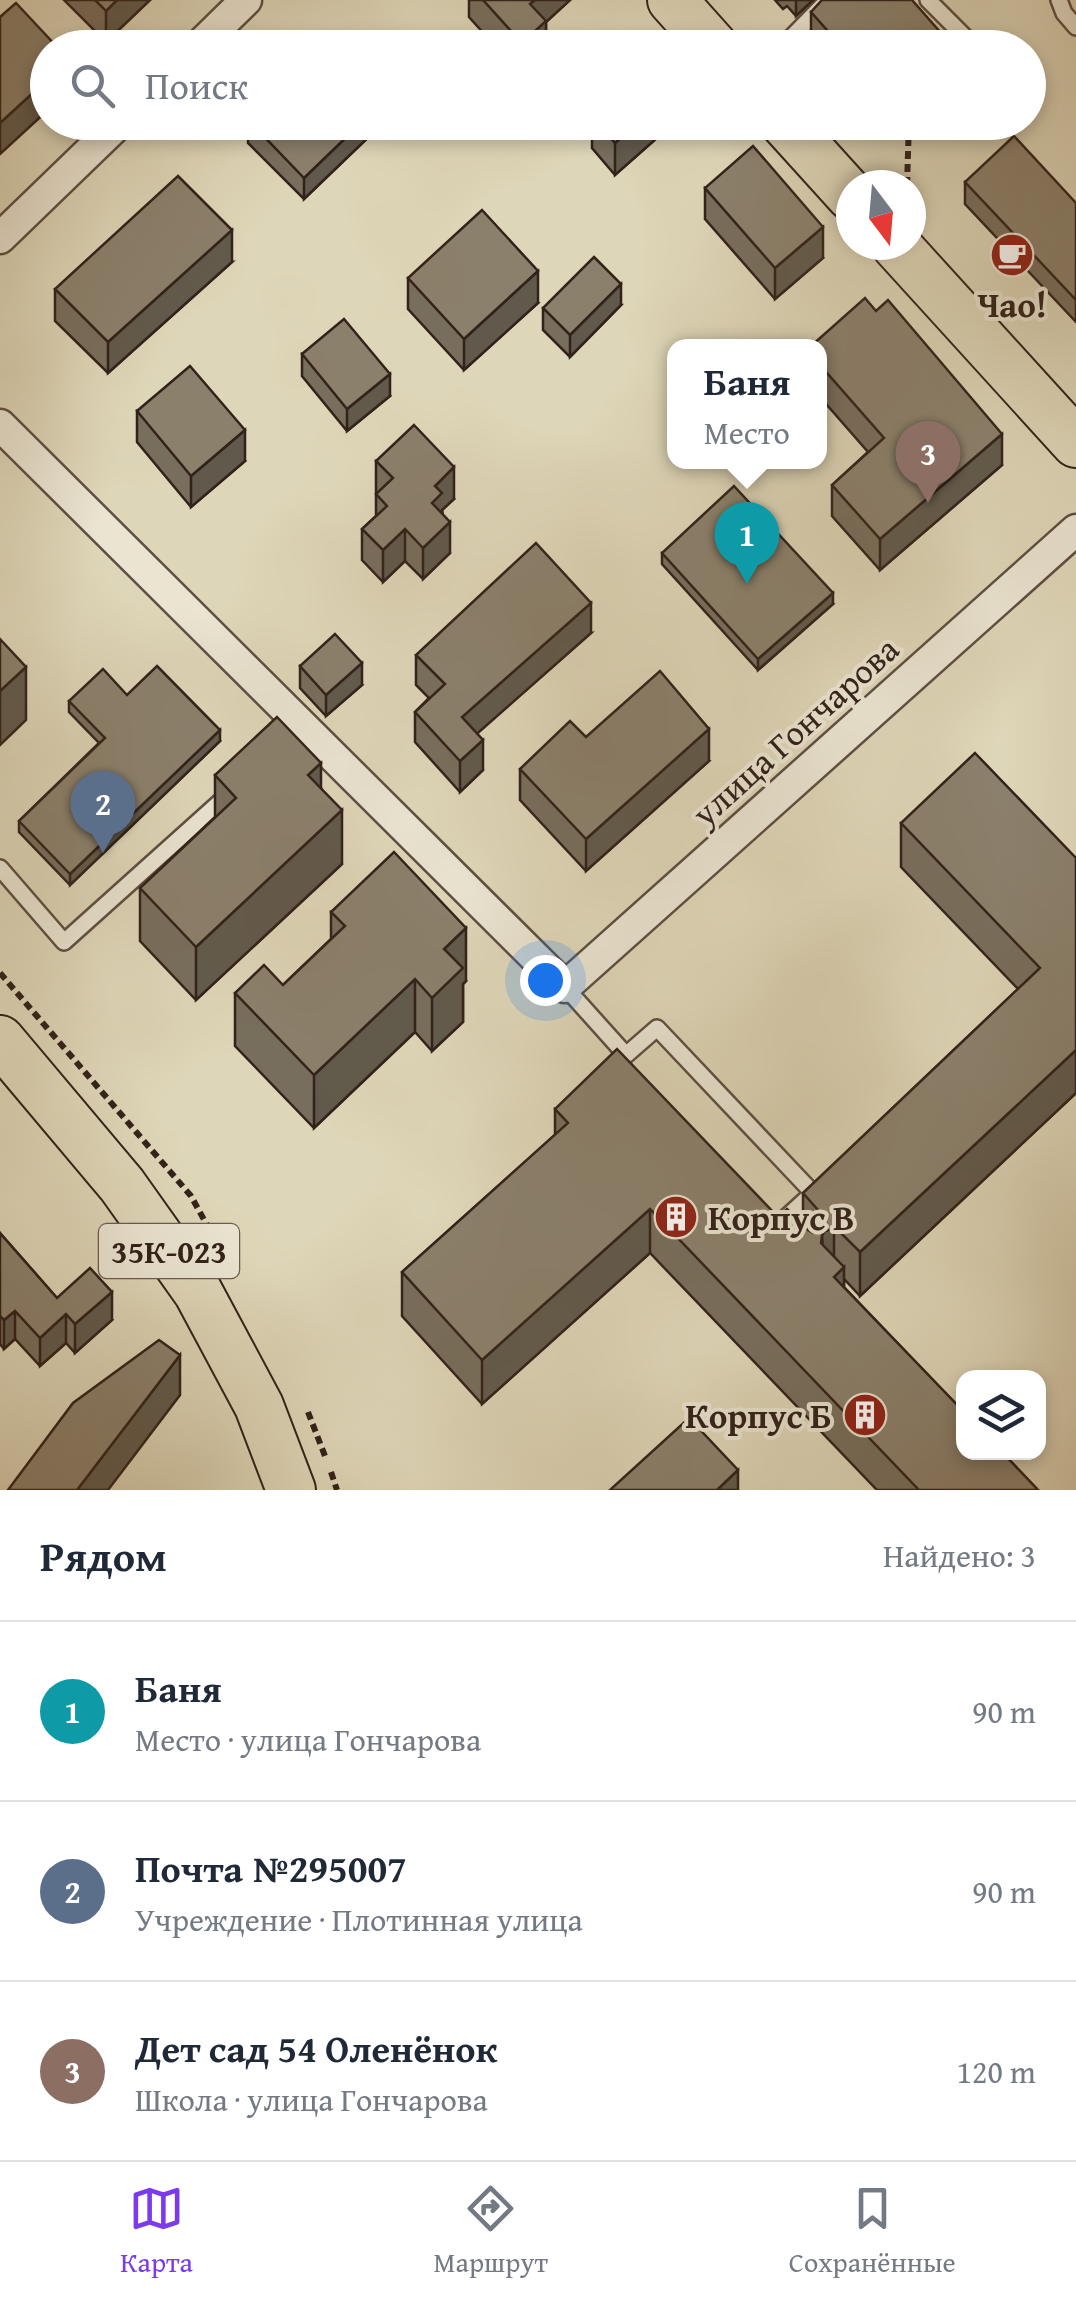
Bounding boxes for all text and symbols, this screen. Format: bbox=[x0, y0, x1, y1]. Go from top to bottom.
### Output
search box bbox=[30, 30, 1046, 140]
text: Поиск bbox=[145, 57, 248, 113]
icon: search bbox=[65, 58, 120, 113]
north arrow bbox=[836, 170, 926, 260]
cafe icon: Чао! bbox=[989, 232, 1035, 278]
place label: Чао! bbox=[977, 279, 1047, 330]
popup bbox=[667, 339, 827, 469]
text: Баня bbox=[704, 353, 790, 409]
text: Место bbox=[704, 409, 790, 456]
pin: 3 bbox=[896, 420, 960, 503]
pin: 1 bbox=[714, 502, 780, 584]
street label: улица Гончарова bbox=[679, 624, 910, 839]
pin: 2 bbox=[70, 770, 136, 853]
your location bbox=[520, 955, 571, 1006]
place label: Корпус В bbox=[708, 1192, 855, 1243]
building icon: Корпус В bbox=[653, 1194, 699, 1240]
road number: 35К-023 bbox=[99, 1224, 239, 1278]
map controls bbox=[956, 1370, 1046, 1460]
button: layers bbox=[956, 1370, 1046, 1460]
place label: Корпус Б bbox=[685, 1390, 832, 1441]
building icon: Корпус Б bbox=[842, 1392, 888, 1438]
text: Рядом bbox=[40, 1525, 167, 1586]
text: Найдено: 3 bbox=[883, 1532, 1036, 1579]
text: Баня bbox=[135, 1660, 222, 1716]
text: 1 bbox=[64, 1688, 81, 1735]
text: 90 m bbox=[972, 1688, 1036, 1735]
text: Место · улица Гончарова bbox=[135, 1716, 481, 1763]
text: Почта №295007 bbox=[135, 1840, 407, 1896]
text: 2 bbox=[64, 1868, 81, 1915]
text: 90 m bbox=[972, 1868, 1036, 1915]
text: Учреждение · Плотинная улица bbox=[135, 1896, 583, 1943]
text: Дет сад 54 Оленёнок bbox=[135, 2020, 497, 2076]
text: 3 bbox=[64, 2048, 81, 2095]
text: 120 m bbox=[957, 2048, 1036, 2095]
text: Школа · улица Гончарова bbox=[135, 2076, 488, 2123]
tab: Карта bbox=[120, 2181, 193, 2282]
tab: Маршрут bbox=[434, 2181, 548, 2282]
tab: Сохранённые bbox=[789, 2181, 956, 2282]

